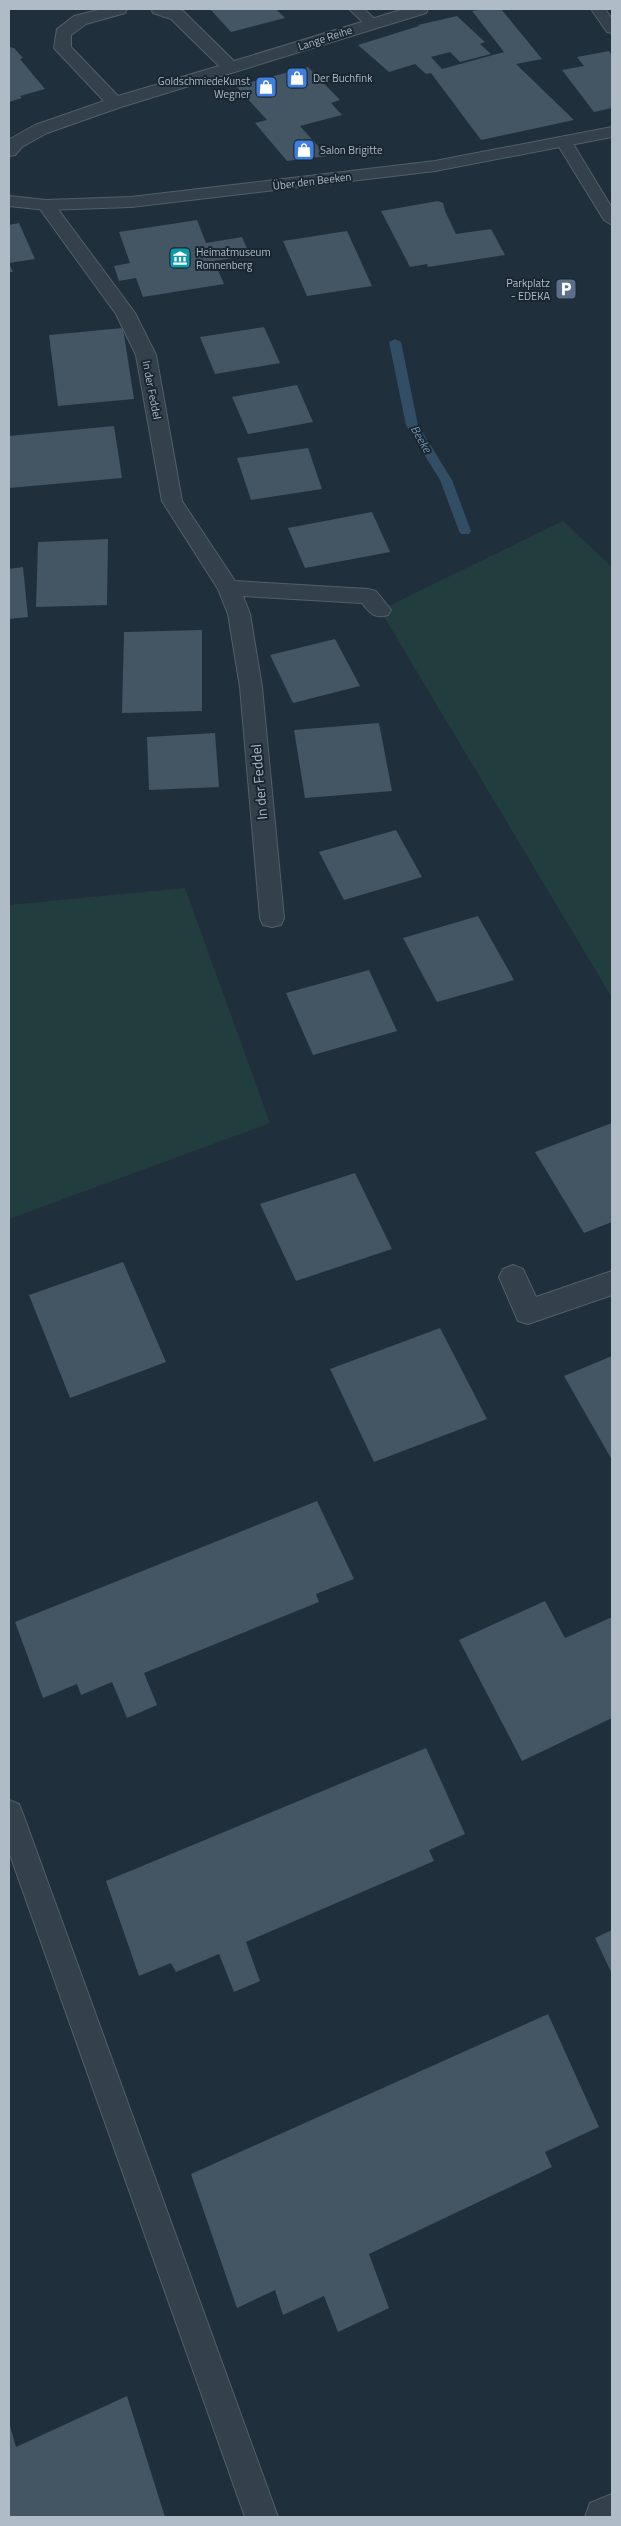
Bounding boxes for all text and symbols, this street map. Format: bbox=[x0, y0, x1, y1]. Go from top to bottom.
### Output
street label: Lange Reihe bbox=[296, 22, 355, 54]
shop icon: Der Buchfink bbox=[285, 66, 309, 90]
place label: Der Buchfink bbox=[313, 70, 373, 86]
place label: GoldschmiedeKunst Wegner bbox=[158, 73, 250, 102]
shop icon: GoldschmiedeKunst Wegner bbox=[254, 75, 278, 99]
shop icon: Salon Brigitte bbox=[292, 138, 316, 162]
place label: Salon Brigitte bbox=[320, 142, 383, 158]
street label: Über den Beeken bbox=[272, 168, 352, 194]
place label: Heimatmuseum Ronnenberg bbox=[196, 244, 271, 273]
museum icon: Heimatmuseum Ronnenberg bbox=[168, 246, 192, 270]
place label: Parkplatz - EDEKA bbox=[506, 275, 550, 304]
parking icon: Parkplatz - EDEKA bbox=[554, 277, 578, 301]
street label: In der Feddel bbox=[138, 359, 166, 421]
water label: Beeke bbox=[406, 422, 438, 457]
street label: In der Feddel bbox=[245, 743, 272, 821]

